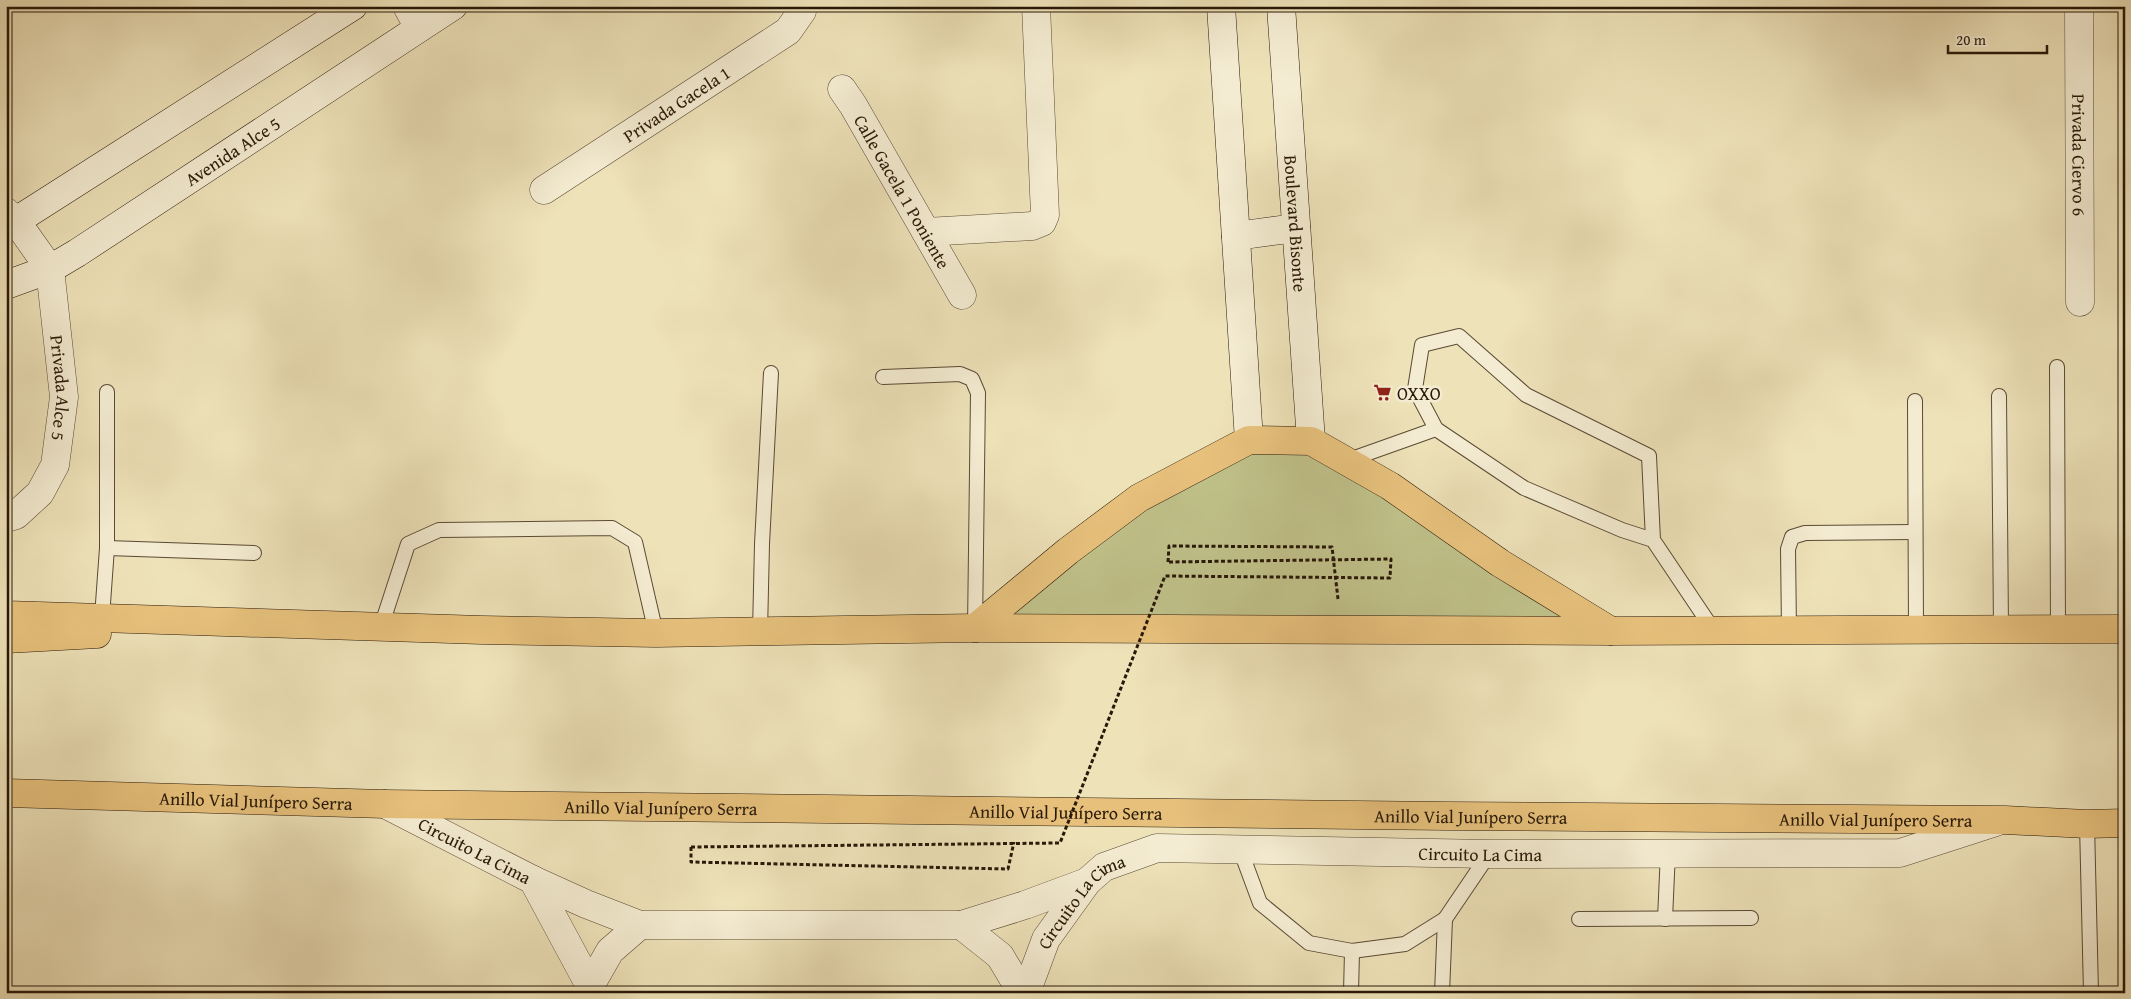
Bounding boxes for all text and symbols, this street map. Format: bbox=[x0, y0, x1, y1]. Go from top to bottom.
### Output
scale bar bbox=[1948, 22, 2047, 54]
text: 20 m bbox=[1956, 29, 1987, 50]
street label: Privada Gacela 1 bbox=[617, 59, 735, 149]
street label: Privada Ciervo 6 bbox=[2066, 94, 2093, 216]
street label: Calle Gacela 1 Poniente bbox=[848, 109, 958, 274]
street label: Avenida Alce 5 bbox=[179, 110, 285, 192]
street label: Boulevard Bisonte bbox=[1278, 154, 1314, 293]
street label: Privada Alce 5 bbox=[44, 334, 77, 443]
place label: OXXO bbox=[1397, 380, 1441, 407]
supermarket icon: OXXO bbox=[1373, 383, 1393, 403]
street label: Anillo Vial Junípero Serra bbox=[159, 784, 353, 817]
street label: Anillo Vial Junípero Serra bbox=[564, 793, 758, 822]
street label: Anillo Vial Junípero Serra bbox=[969, 797, 1163, 826]
street label: Anillo Vial Junípero Serra bbox=[1374, 802, 1568, 830]
street label: Anillo Vial Junípero Serra bbox=[1779, 805, 1973, 833]
street label: Circuito La Cima bbox=[414, 810, 536, 891]
street label: Circuito La Cima bbox=[1418, 839, 1543, 868]
street label: Circuito La Cima bbox=[1030, 847, 1129, 953]

